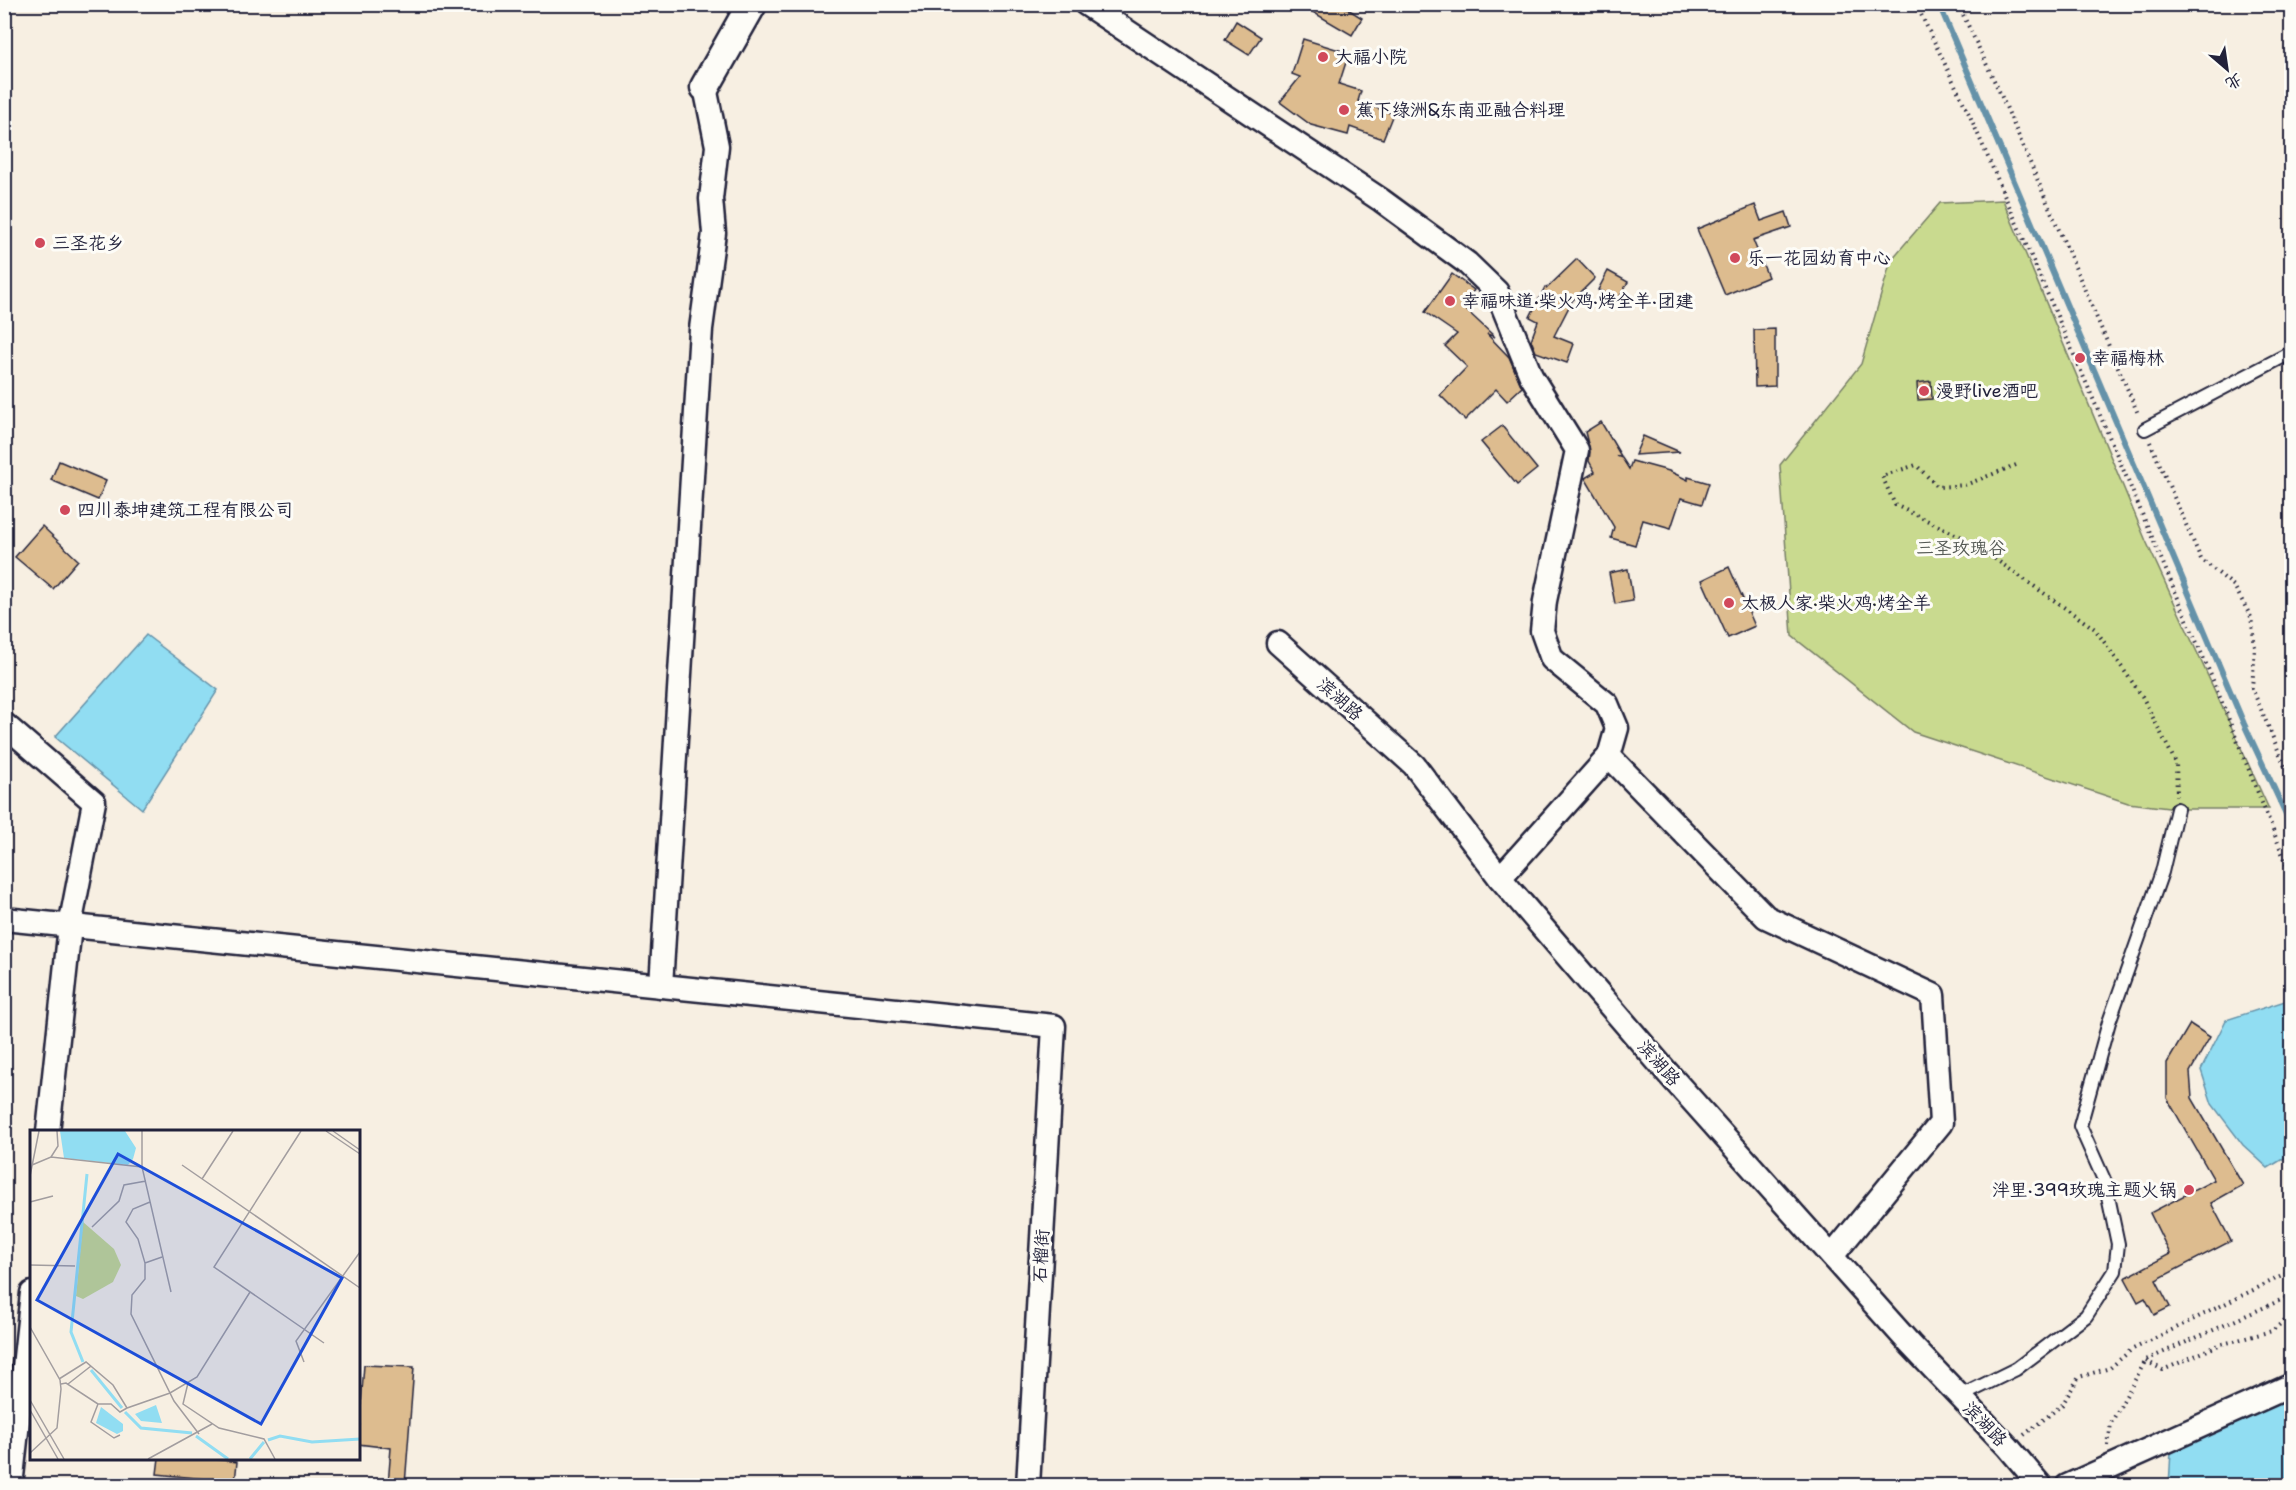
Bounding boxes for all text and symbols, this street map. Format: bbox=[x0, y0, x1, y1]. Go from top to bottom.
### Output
north arrow bbox=[2197, 39, 2257, 99]
place label: 大福小院 bbox=[1335, 45, 1407, 69]
marker: 大福小院 bbox=[1316, 50, 1330, 64]
text: 北 bbox=[2222, 69, 2246, 95]
place label: 蕉下绿洲&东南亚融合料理 bbox=[1356, 98, 1565, 122]
marker: 蕉下绿洲&东南亚融合料理 bbox=[1337, 103, 1351, 117]
place label: 三圣花乡 bbox=[52, 231, 124, 255]
marker: 三圣花乡 bbox=[33, 236, 47, 250]
place label: 乐一花园幼育中心 bbox=[1747, 246, 1891, 270]
marker: 乐一花园幼育中心 bbox=[1728, 251, 1742, 265]
place label: 幸福味道·柴火鸡·烤全羊·团建 bbox=[1462, 289, 1693, 313]
marker: 幸福味道·柴火鸡·烤全羊·团建 bbox=[1443, 294, 1457, 308]
place label: 幸福梅林 bbox=[2092, 346, 2164, 370]
marker: 幸福梅林 bbox=[2073, 351, 2087, 365]
place label: 漫野live酒吧 bbox=[1936, 379, 2038, 403]
marker: 漫野live酒吧 bbox=[1917, 384, 1931, 398]
place label: 四川泰坤建筑工程有限公司 bbox=[77, 498, 293, 522]
marker: 四川泰坤建筑工程有限公司 bbox=[58, 503, 72, 517]
park label: 三圣玫瑰谷 bbox=[1916, 536, 2006, 560]
place label: 太极人家·柴火鸡·烤全羊 bbox=[1741, 591, 1931, 615]
marker: 太极人家·柴火鸡·烤全羊 bbox=[1722, 596, 1736, 610]
street label: 滨湖路 bbox=[1312, 672, 1368, 726]
street label: 滨湖路 bbox=[1632, 1035, 1686, 1091]
inset map bbox=[30, 1130, 360, 1460]
place label: 泮里·399玫瑰主题火锅 bbox=[1992, 1178, 2177, 1202]
marker: 泮里·399玫瑰主题火锅 bbox=[2182, 1183, 2196, 1197]
street label: 石榴街 bbox=[1028, 1228, 1054, 1284]
street label: 滨湖路 bbox=[1958, 1396, 2012, 1452]

